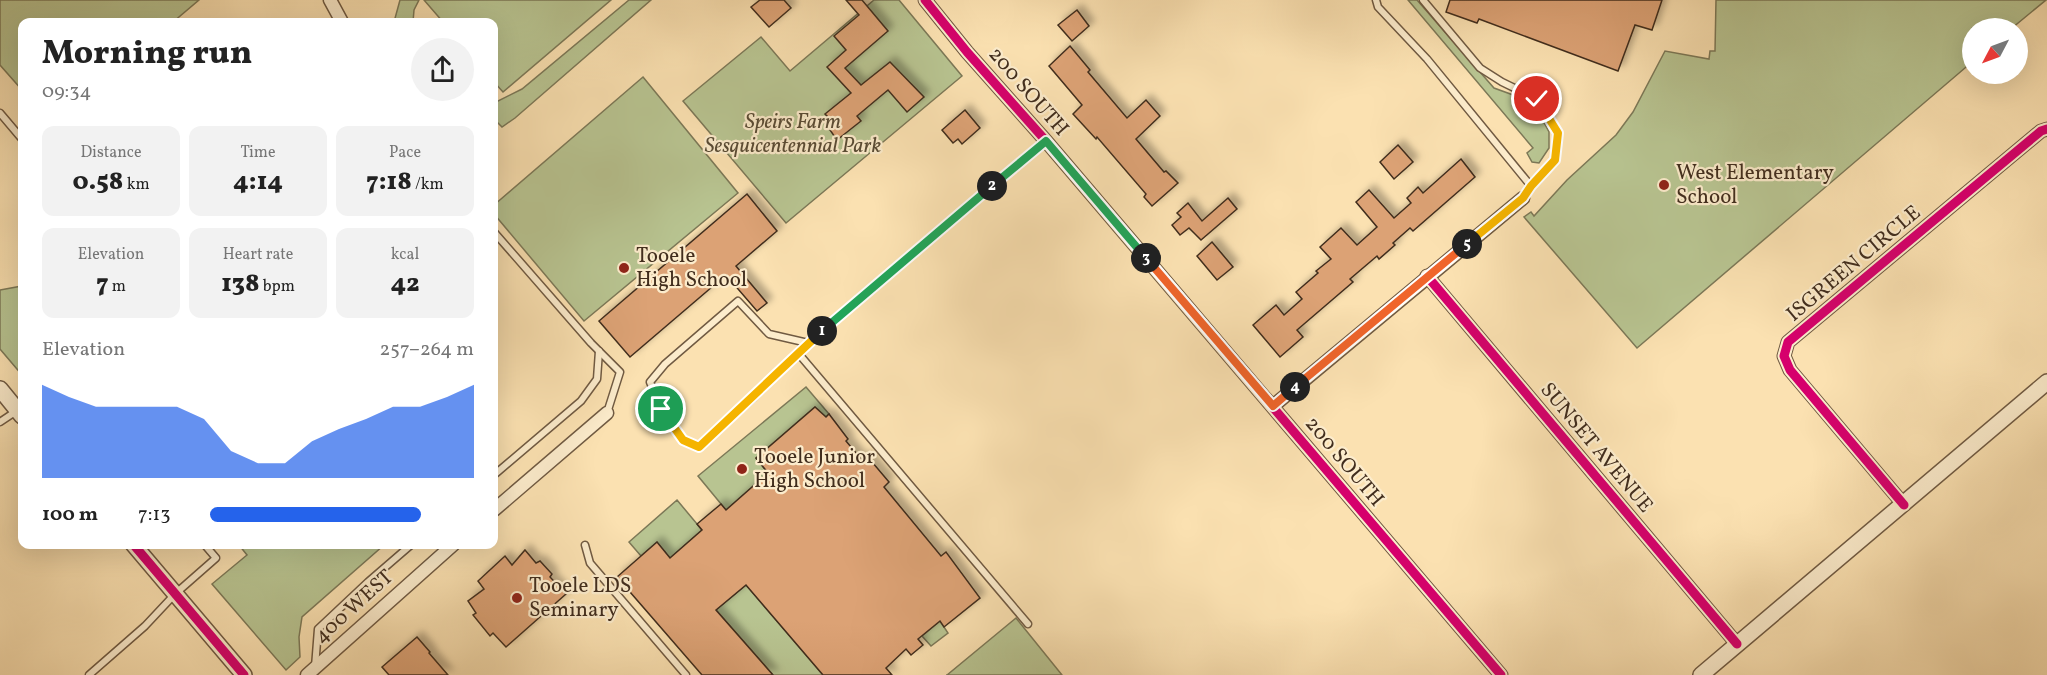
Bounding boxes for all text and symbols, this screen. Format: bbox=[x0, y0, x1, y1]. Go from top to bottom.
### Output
north arrow bbox=[1962, 18, 2028, 84]
map controls bbox=[1962, 18, 2028, 84]
text: Morning run bbox=[42, 32, 252, 78]
button: share bbox=[411, 38, 474, 101]
street label: 200 SOUTH bbox=[981, 41, 1075, 143]
pin bbox=[1511, 73, 1562, 124]
text: 09:34 bbox=[42, 78, 92, 106]
icon: check bbox=[1520, 82, 1553, 115]
park label: Speirs Farm Sesquicentennial Park bbox=[705, 108, 881, 161]
text: Distance bbox=[80, 142, 142, 164]
text: Time bbox=[240, 142, 276, 164]
text: Pace bbox=[389, 142, 421, 164]
place label: West Elementary School bbox=[1676, 159, 1834, 212]
text: 0.58 bbox=[72, 164, 123, 200]
text: 4:14 bbox=[233, 164, 283, 200]
text: 7:18 bbox=[366, 164, 412, 200]
pin: 2 bbox=[977, 171, 1007, 201]
text: km bbox=[123, 174, 150, 196]
text: /km bbox=[412, 174, 444, 196]
text: 2 bbox=[988, 175, 996, 197]
marker: West Elementary School bbox=[1657, 178, 1671, 192]
street label: ISGREEN CIRCLE bbox=[1781, 199, 1927, 329]
pin: 5 bbox=[1452, 229, 1482, 259]
text: 5 bbox=[1463, 233, 1471, 255]
place label: Tooele High School bbox=[636, 242, 747, 295]
pin: 3 bbox=[1131, 243, 1161, 273]
text: Elevation bbox=[78, 244, 144, 266]
text: Heart rate bbox=[223, 244, 293, 266]
text: kcal bbox=[391, 244, 419, 266]
text: 3 bbox=[1142, 247, 1150, 269]
marker: Tooele High School bbox=[617, 261, 631, 275]
text: 7 bbox=[96, 266, 108, 302]
text: 138 bbox=[221, 266, 260, 302]
text: 42 bbox=[390, 266, 420, 302]
text: m bbox=[108, 276, 126, 298]
text: bpm bbox=[260, 276, 295, 298]
pin: 1 bbox=[807, 316, 837, 346]
text: 1 bbox=[819, 320, 825, 342]
text: Elevation bbox=[42, 336, 125, 364]
text: 257–264 m bbox=[380, 336, 474, 364]
pin: 4 bbox=[1280, 372, 1310, 402]
text: 4 bbox=[1290, 376, 1300, 398]
street label: SUNSET AVENUE bbox=[1533, 377, 1659, 519]
pin bbox=[635, 383, 686, 434]
icon: arrive bbox=[644, 392, 677, 425]
street label: 200 SOUTH bbox=[1298, 411, 1390, 513]
place label: Tooele Junior High School bbox=[754, 443, 875, 496]
marker: Tooele Junior High School bbox=[735, 462, 749, 476]
text: 100 m bbox=[42, 501, 98, 529]
text: 7:13 bbox=[138, 501, 170, 529]
street label: 400 WEST bbox=[308, 563, 400, 651]
place label: Tooele LDS Seminary bbox=[529, 572, 631, 625]
marker: Tooele LDS Seminary bbox=[510, 591, 524, 605]

